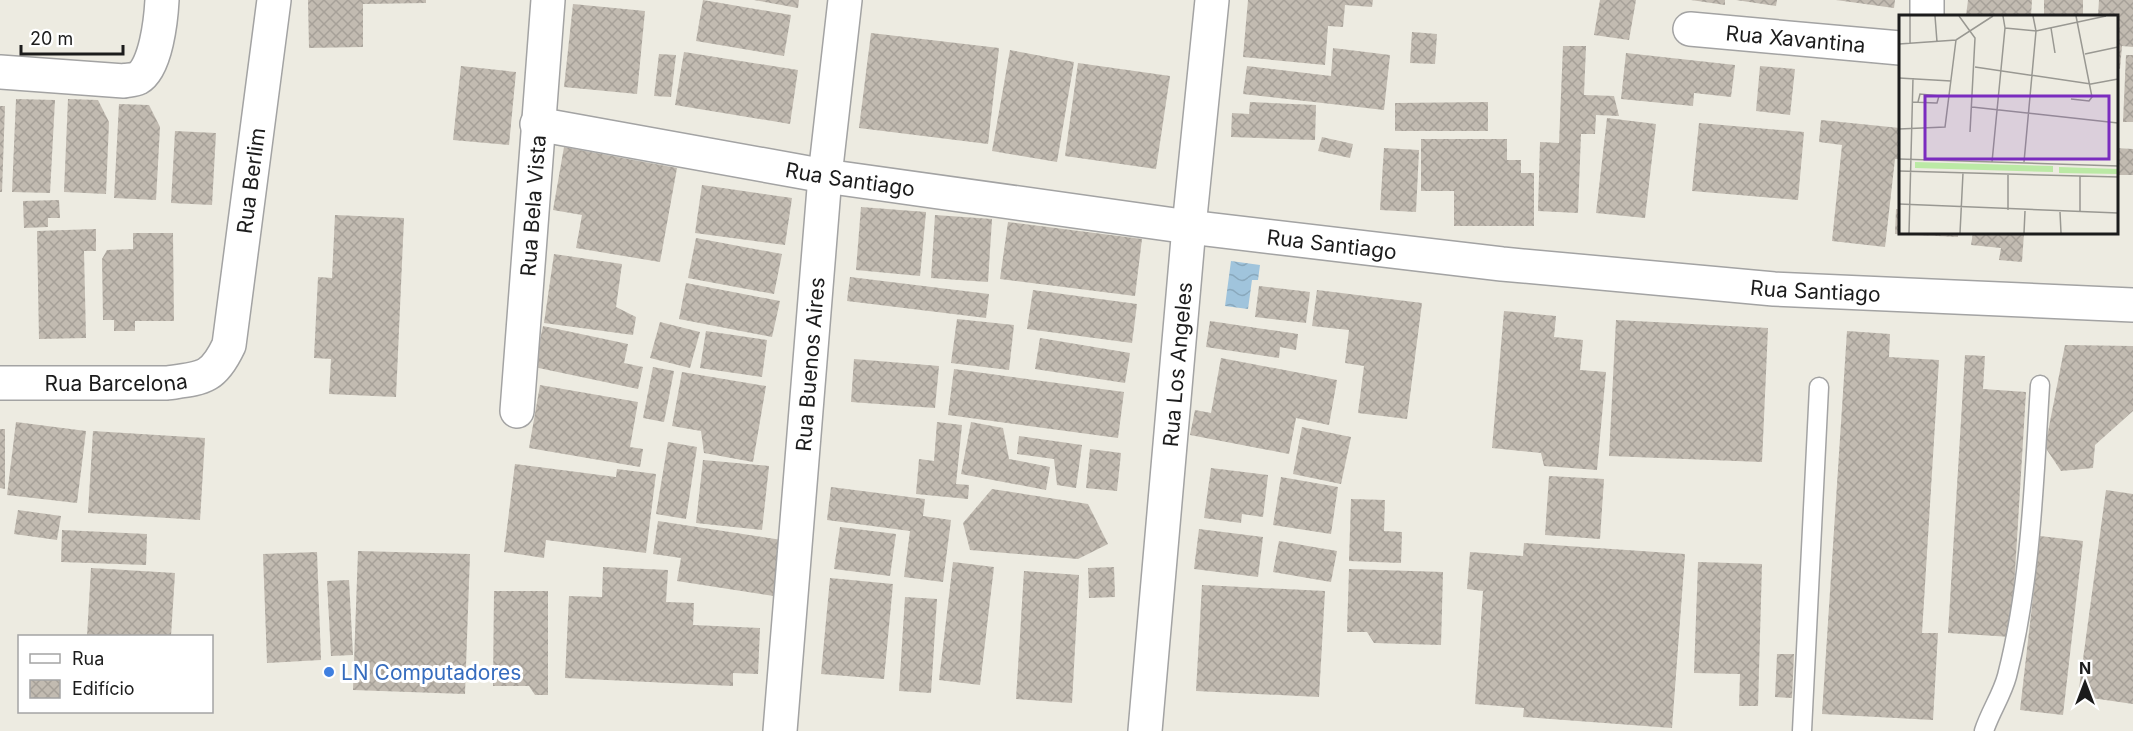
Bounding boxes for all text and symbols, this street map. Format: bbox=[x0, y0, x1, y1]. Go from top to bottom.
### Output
inset map bbox=[1899, 15, 2118, 234]
scale bar bbox=[21, 18, 123, 56]
street label: Rua Xavantina bbox=[1725, 20, 1867, 57]
text: 20 m bbox=[30, 28, 73, 49]
street label: Rua Berlim bbox=[231, 126, 270, 235]
street label: Rua Bela Vista bbox=[515, 134, 550, 277]
street label: Rua Santiago bbox=[783, 157, 916, 201]
street label: Rua Santiago bbox=[1265, 224, 1398, 264]
street label: Rua Santiago bbox=[1749, 274, 1881, 306]
street label: Rua Buenos Aires bbox=[790, 276, 829, 452]
street label: Rua Los Angeles bbox=[1157, 281, 1197, 448]
street label: Rua Barcelona bbox=[45, 368, 189, 396]
legend bbox=[18, 635, 213, 713]
text: Rua bbox=[72, 648, 104, 669]
north arrow bbox=[2055, 653, 2115, 713]
text: N bbox=[2079, 658, 2091, 678]
place label: LN Computadores bbox=[341, 660, 521, 685]
marker: LN Computadores bbox=[322, 665, 336, 679]
text: Edifício bbox=[72, 678, 135, 699]

